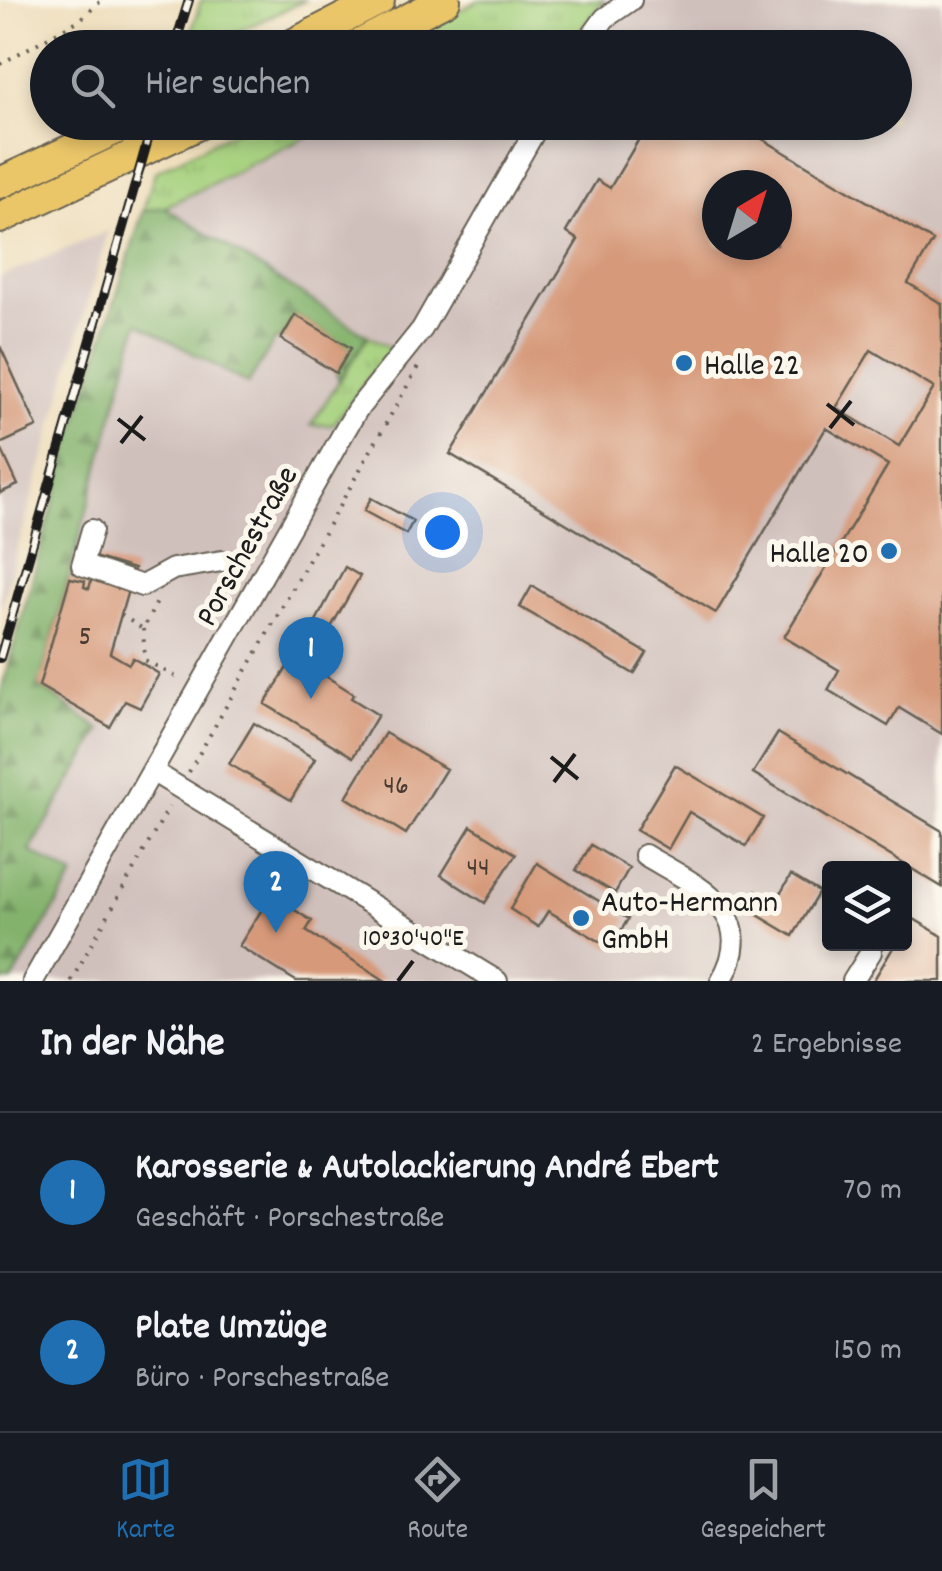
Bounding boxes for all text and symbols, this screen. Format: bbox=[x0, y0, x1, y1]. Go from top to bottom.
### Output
search box bbox=[30, 30, 912, 140]
icon: search bbox=[65, 58, 120, 113]
text: Hier suchen bbox=[145, 58, 310, 113]
north arrow bbox=[702, 170, 792, 260]
place label: Halle 22 bbox=[704, 345, 800, 391]
marker: Halle 22 bbox=[673, 352, 695, 374]
street label: Porschestraße bbox=[186, 459, 312, 636]
your location bbox=[417, 507, 468, 558]
place label: Halle 20 bbox=[770, 533, 869, 579]
marker: Halle 20 bbox=[878, 540, 900, 562]
pin: 1 bbox=[278, 616, 344, 699]
house number: 5 bbox=[79, 619, 91, 659]
house number: 46 bbox=[383, 768, 409, 808]
pin: 2 bbox=[244, 850, 308, 933]
house number: 44 bbox=[466, 850, 490, 890]
map controls bbox=[822, 861, 912, 951]
button: layers bbox=[822, 861, 912, 951]
place label: Auto-Hermann GmbH bbox=[601, 882, 778, 965]
marker: Auto-Hermann GmbH bbox=[570, 907, 592, 929]
text: 10°30'40"E bbox=[362, 922, 464, 958]
text: In der Nähe bbox=[40, 1016, 225, 1076]
text: 2 Ergebnisse bbox=[751, 1023, 902, 1069]
text: Karosserie & Autolackierung André Ebert bbox=[135, 1142, 719, 1197]
text: 1 bbox=[69, 1169, 76, 1215]
text: 70 m bbox=[843, 1169, 902, 1215]
text: Geschäft · Porschestraße bbox=[135, 1197, 444, 1243]
text: Plate Umzüge bbox=[135, 1302, 327, 1357]
text: 2 bbox=[66, 1329, 79, 1375]
text: 150 m bbox=[833, 1329, 902, 1375]
text: Büro · Porschestraße bbox=[135, 1357, 389, 1403]
tab: Karte bbox=[116, 1452, 175, 1552]
tab: Route bbox=[407, 1452, 468, 1552]
tab: Gespeichert bbox=[700, 1452, 826, 1552]

